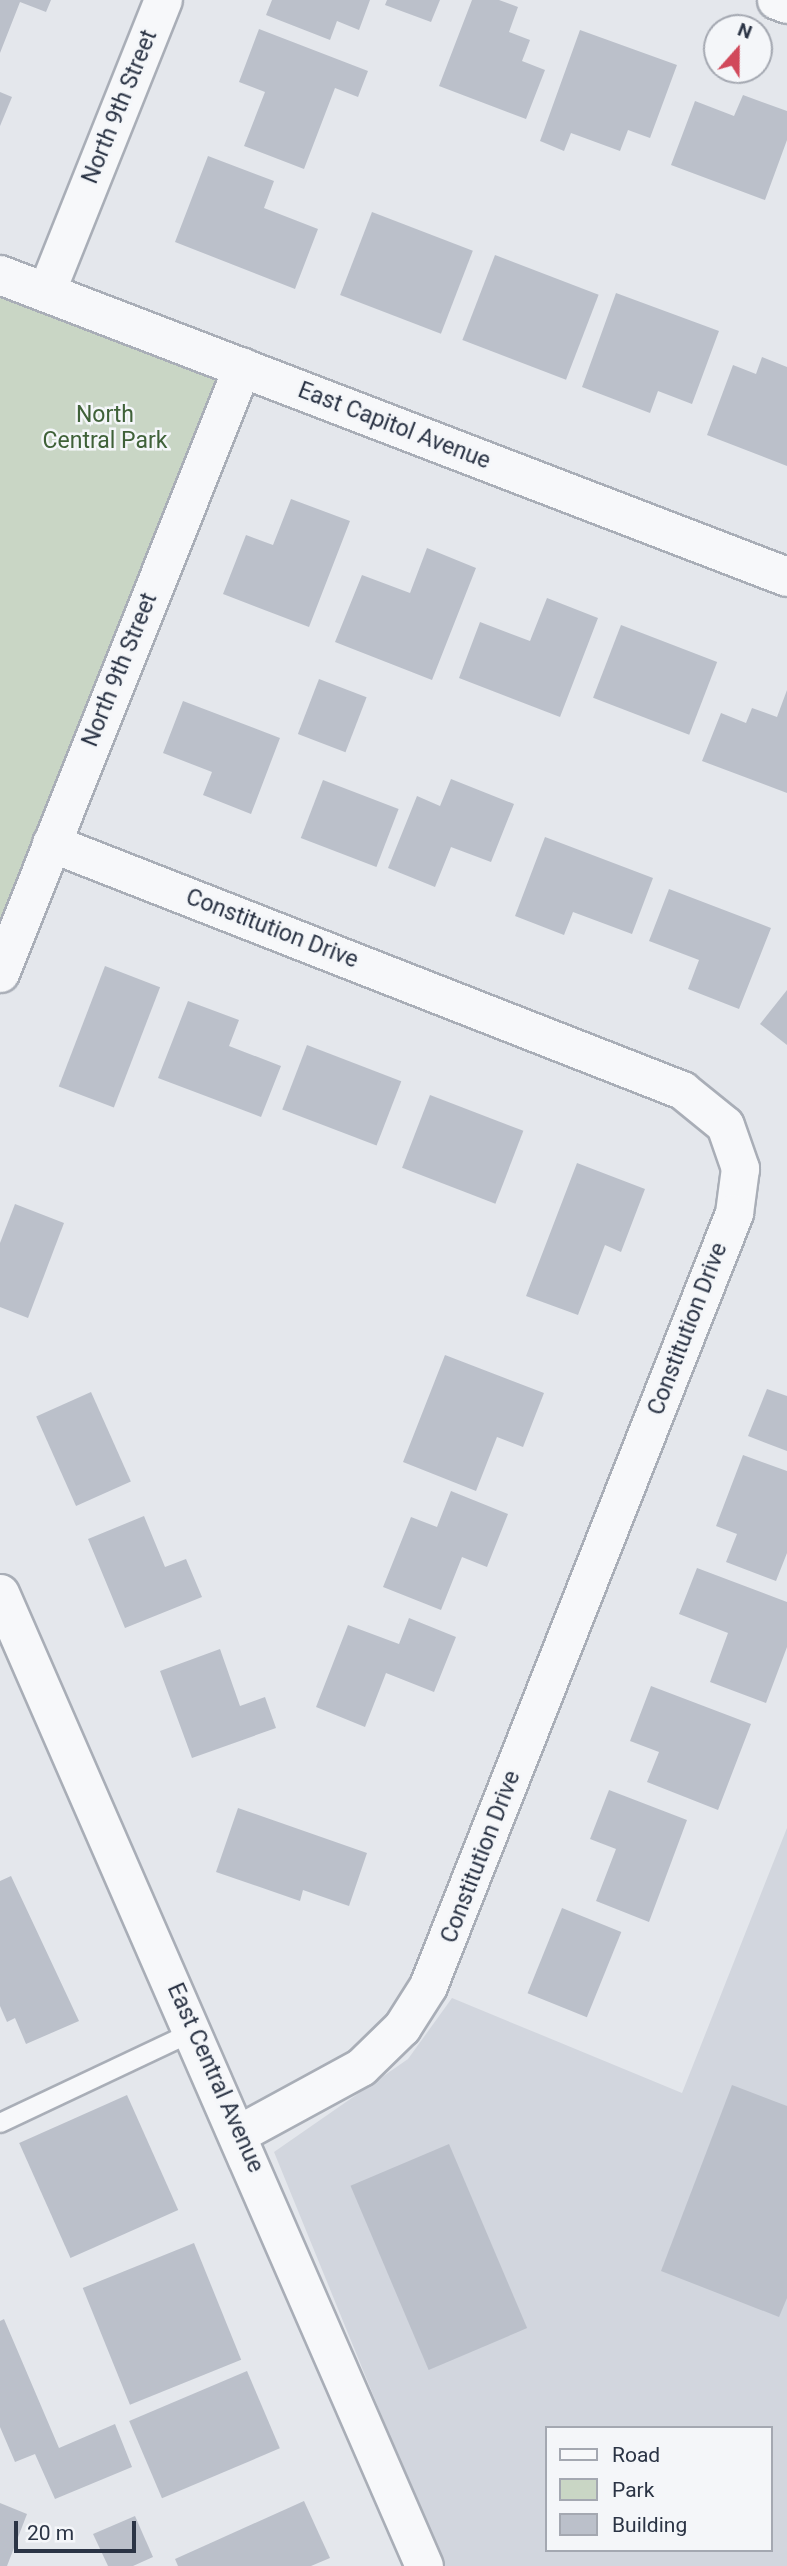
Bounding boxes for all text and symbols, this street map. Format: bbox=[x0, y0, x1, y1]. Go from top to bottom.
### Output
north arrow bbox=[703, 14, 773, 84]
text: N bbox=[735, 18, 755, 44]
street label: North 9th Street bbox=[77, 26, 163, 188]
street label: East Capitol Avenue bbox=[294, 377, 494, 475]
park label: North Central Park bbox=[43, 401, 167, 455]
street label: North 9th Street bbox=[77, 589, 163, 751]
street label: Constitution Drive bbox=[182, 883, 362, 975]
street label: Constitution Drive bbox=[642, 1239, 734, 1419]
street label: Constitution Drive bbox=[435, 1767, 527, 1947]
street label: East Central Avenue bbox=[161, 1979, 269, 2177]
legend bbox=[546, 2426, 773, 2552]
text: Road bbox=[612, 2443, 660, 2467]
text: Park bbox=[612, 2478, 654, 2502]
scale bar bbox=[18, 2506, 140, 2550]
text: Building bbox=[612, 2513, 687, 2537]
text: 20 m bbox=[27, 2521, 74, 2545]

